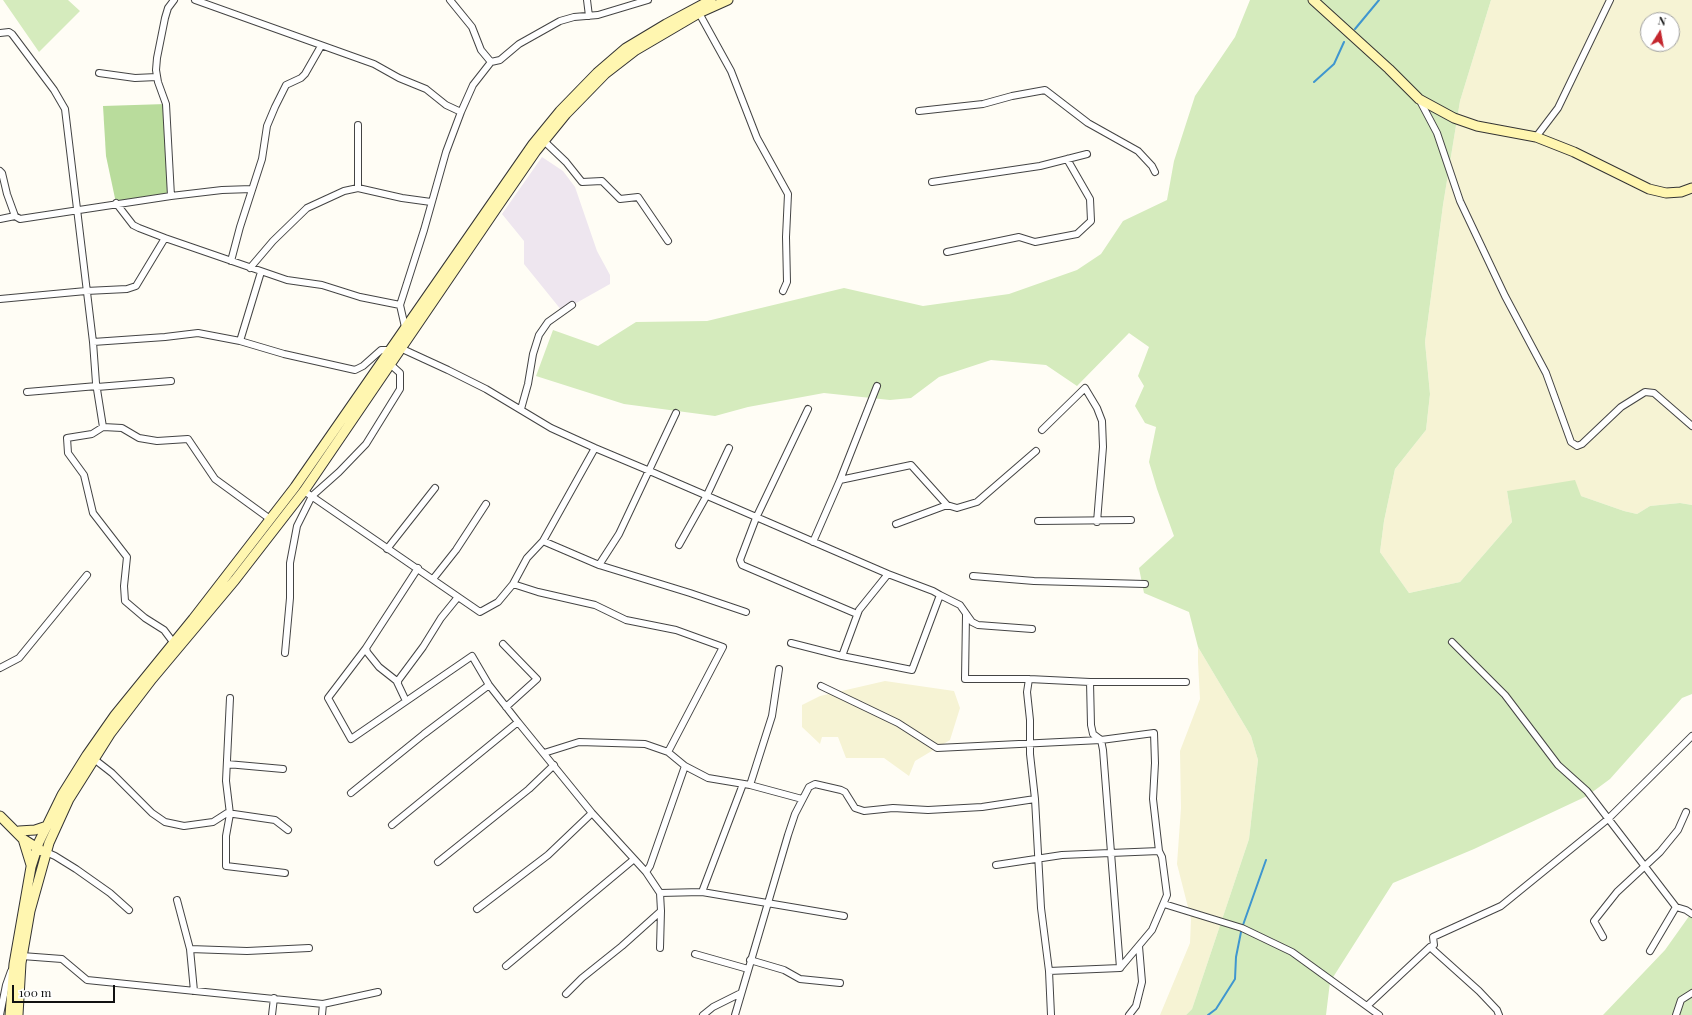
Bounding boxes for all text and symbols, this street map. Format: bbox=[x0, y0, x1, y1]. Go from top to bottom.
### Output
north arrow bbox=[1640, 12, 1680, 52]
text: N bbox=[1657, 13, 1668, 29]
scale bar bbox=[14, 977, 117, 1003]
text: 100 m bbox=[19, 984, 51, 1000]

